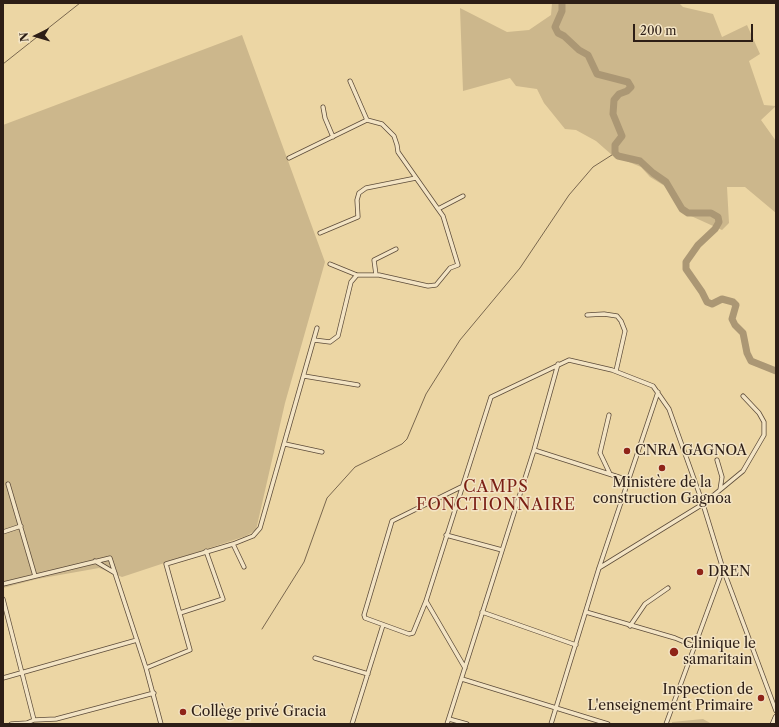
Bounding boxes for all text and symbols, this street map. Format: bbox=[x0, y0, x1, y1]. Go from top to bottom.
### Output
north arrow bbox=[16, 16, 56, 56]
scale bar bbox=[635, 16, 755, 42]
text: 200 m bbox=[640, 23, 677, 38]
text: N bbox=[17, 32, 31, 42]
place label: CNRA GAGNOA bbox=[635, 443, 747, 459]
marker: CNRA GAGNOA bbox=[622, 446, 632, 456]
marker: Ministère de la construction Gagnoa bbox=[657, 463, 667, 473]
place label: Ministère de la construction Gagnoa bbox=[593, 475, 731, 508]
district label: CAMPS FONCTIONNAIRE bbox=[416, 477, 576, 515]
place label: DREN bbox=[708, 564, 751, 580]
marker: DREN bbox=[695, 567, 705, 577]
place label: Clinique le samaritain bbox=[683, 636, 756, 668]
marker: Clinique le samaritain bbox=[668, 646, 680, 658]
place label: Inspection de L'enseignement Primaire bbox=[587, 682, 753, 714]
marker: Inspection de L'enseignement Primaire bbox=[756, 693, 766, 703]
place label: Collège privé Gracia bbox=[191, 704, 326, 720]
marker: Collège privé Gracia bbox=[178, 707, 188, 717]

